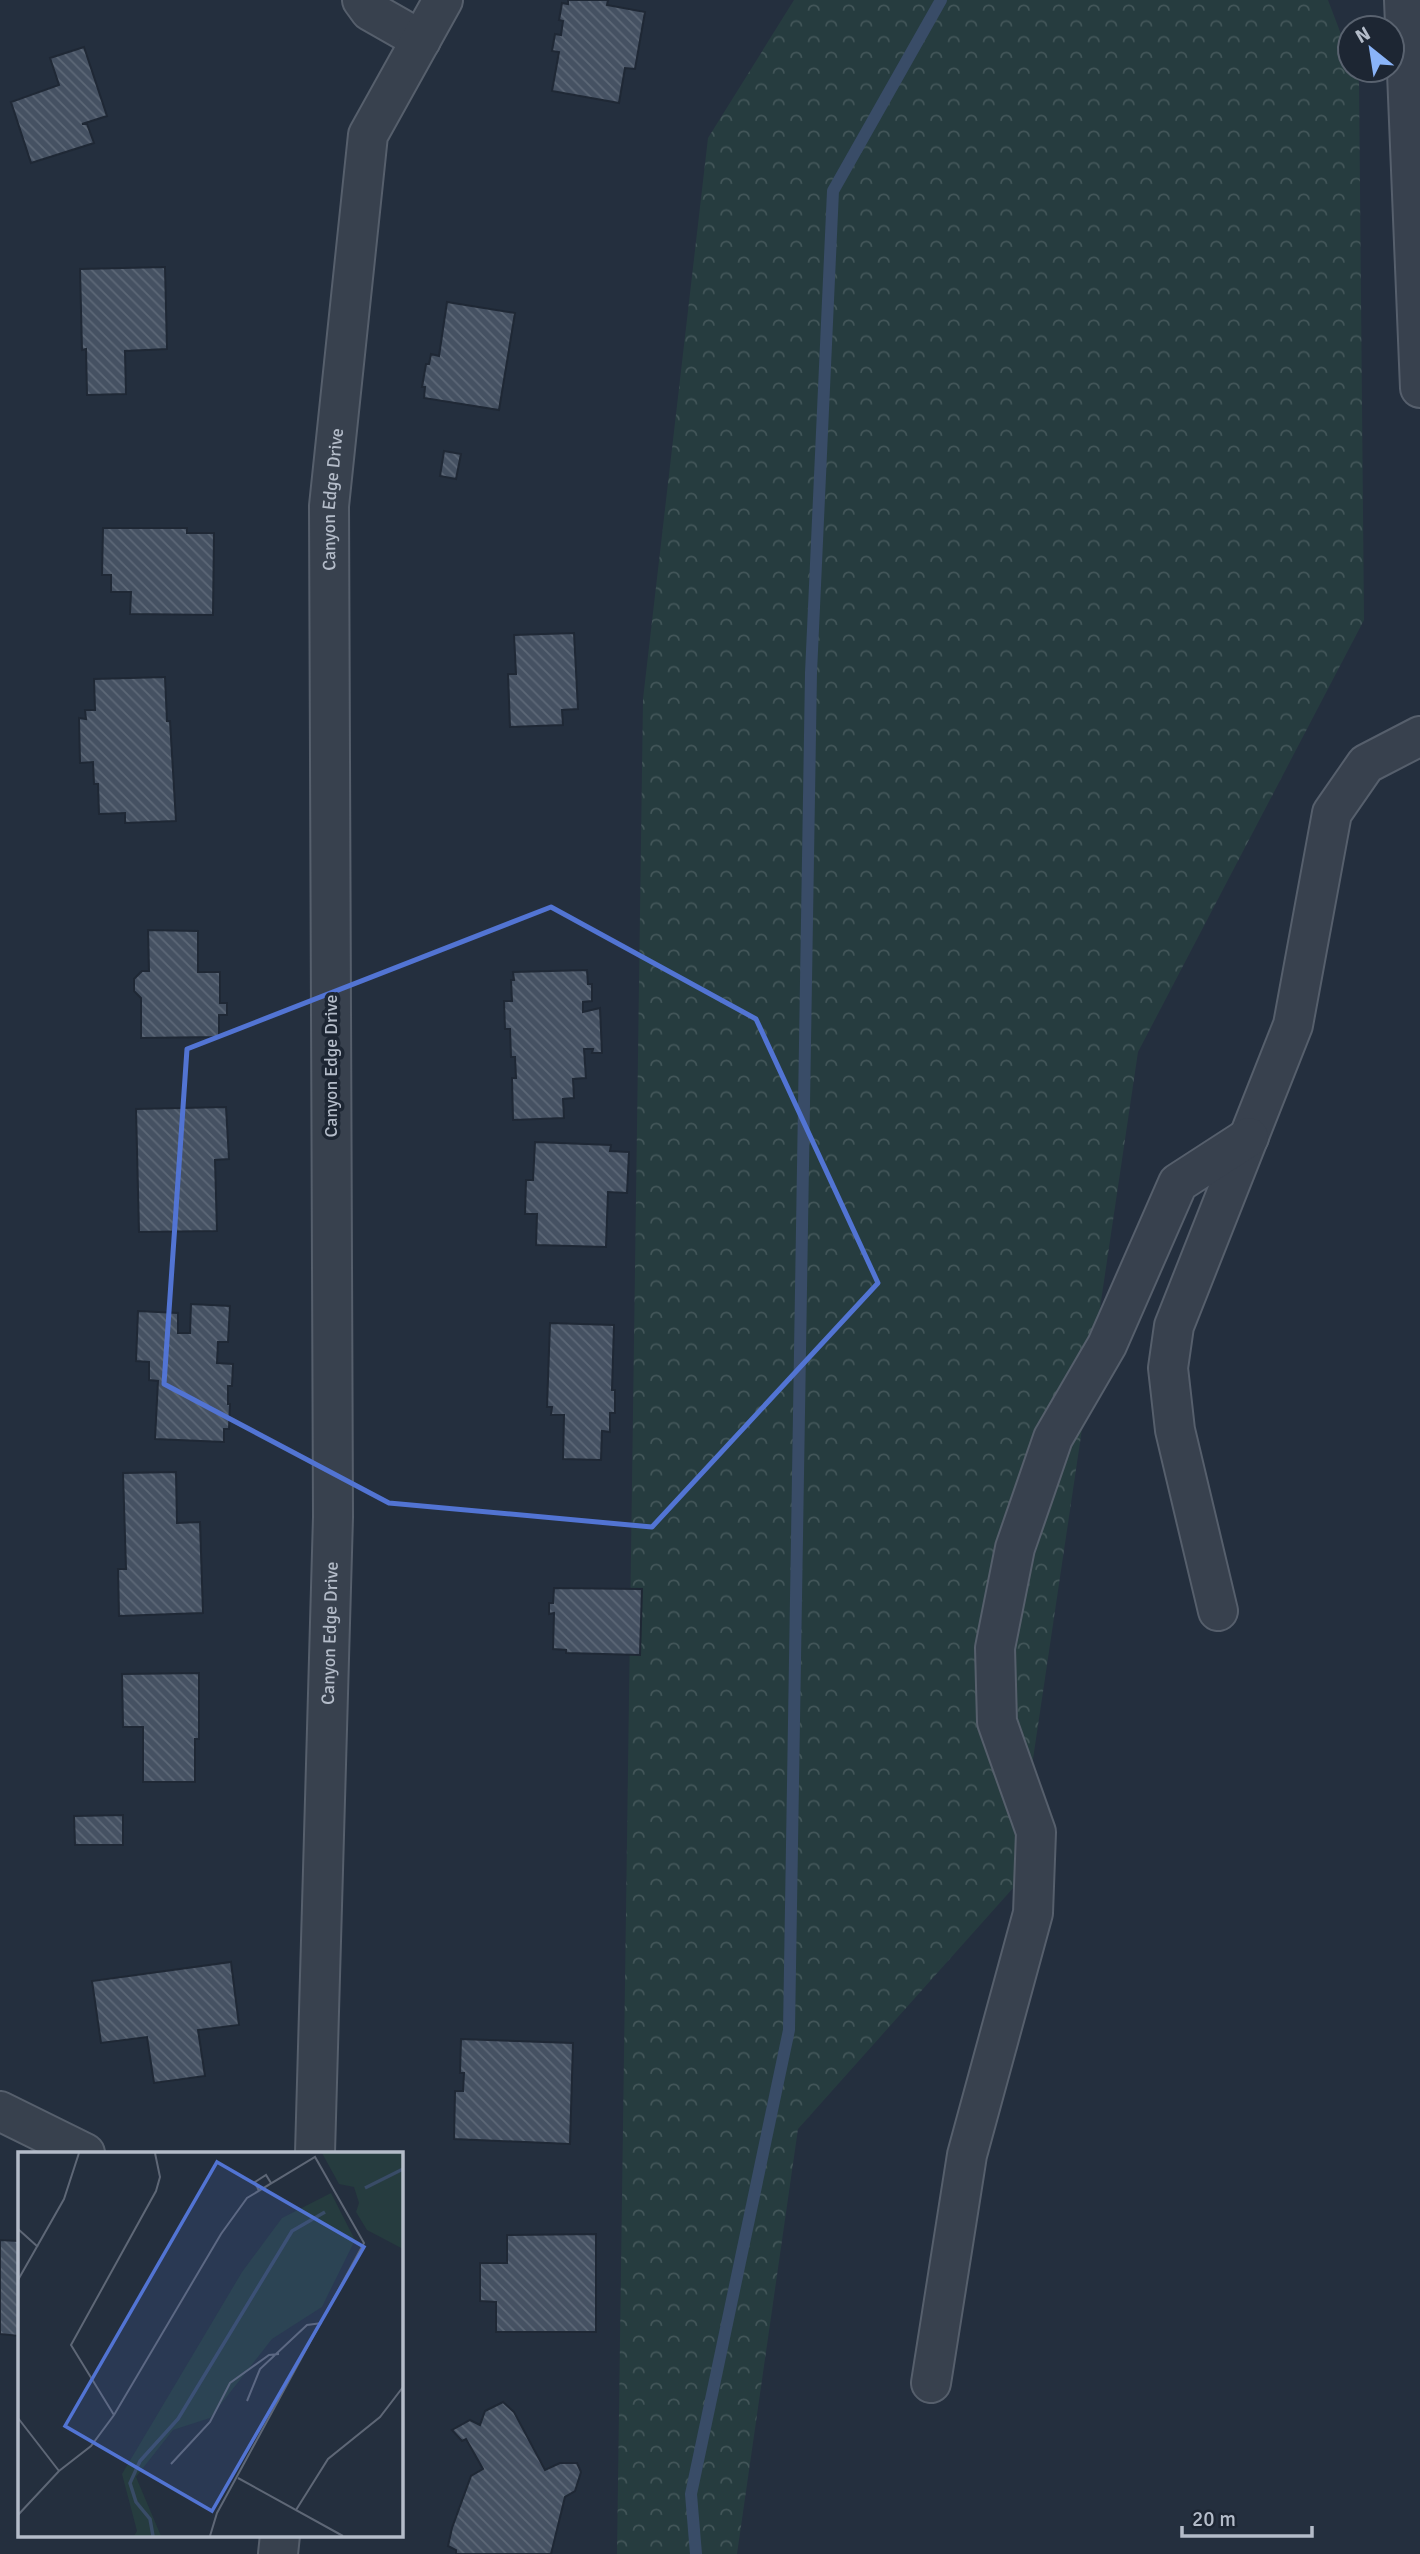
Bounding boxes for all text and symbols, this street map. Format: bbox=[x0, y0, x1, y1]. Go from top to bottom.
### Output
north arrow bbox=[1336, 14, 1406, 84]
text: N bbox=[1351, 21, 1375, 49]
street label: Canyon Edge Drive bbox=[318, 427, 348, 571]
street label: Canyon Edge Drive bbox=[320, 995, 342, 1138]
street label: Canyon Edge Drive bbox=[317, 1561, 343, 1705]
inset map bbox=[18, 2152, 402, 2536]
scale bar bbox=[1182, 2494, 1312, 2538]
text: 20 m bbox=[1192, 2506, 1236, 2532]

